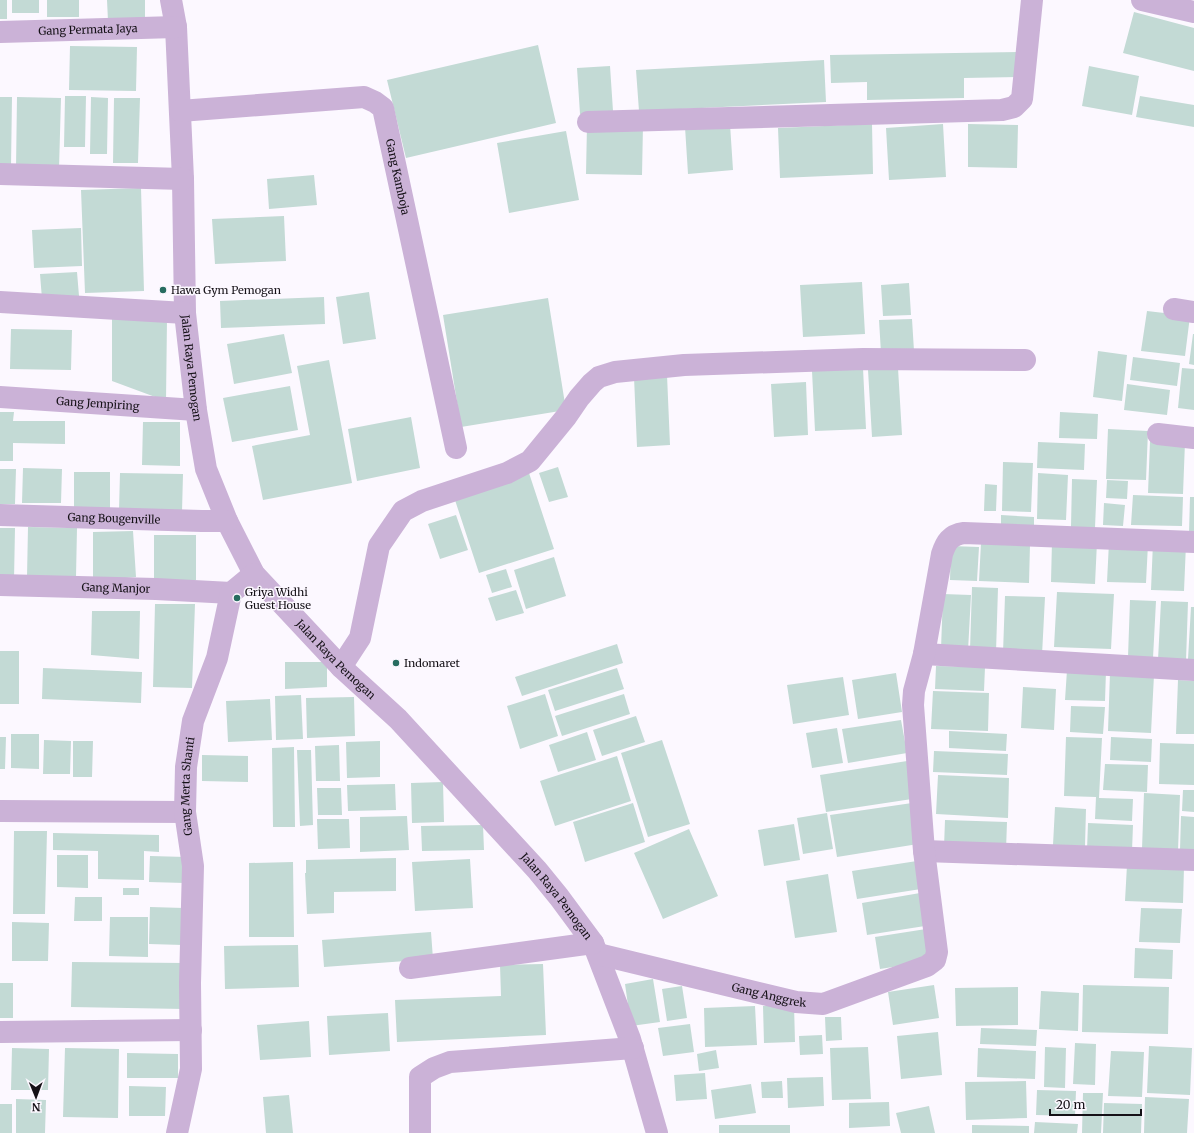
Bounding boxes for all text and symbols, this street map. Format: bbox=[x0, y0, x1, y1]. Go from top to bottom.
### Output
street label: Gang Permata Jaya bbox=[38, 21, 138, 38]
street label: Gang Kamboja bbox=[383, 138, 413, 216]
place label: Hawa Gym Pemogan bbox=[171, 283, 282, 297]
marker: Hawa Gym Pemogan bbox=[158, 285, 168, 295]
street label: Jalan Raya Pemogan bbox=[178, 313, 205, 423]
street label: Gang Jempiring bbox=[56, 394, 140, 413]
street label: Gang Bougenville bbox=[67, 510, 161, 527]
street label: Gang Manjor bbox=[81, 580, 151, 596]
place label: Griya Widhi Guest House bbox=[245, 585, 311, 612]
marker: Griya Widhi Guest House bbox=[232, 593, 242, 603]
street label: Jalan Raya Pemogan bbox=[292, 616, 379, 703]
place label: Indomaret bbox=[404, 656, 461, 670]
marker: Indomaret bbox=[391, 658, 401, 668]
street label: Gang Merta Shanti bbox=[178, 735, 198, 837]
street label: Jalan Raya Pemogan bbox=[517, 849, 596, 943]
street label: Gang Anggrek bbox=[730, 980, 807, 1010]
north arrow bbox=[16, 1077, 56, 1117]
scale bar bbox=[1050, 1091, 1141, 1117]
text: 20 m bbox=[1056, 1097, 1085, 1112]
text: N bbox=[31, 1100, 41, 1114]

